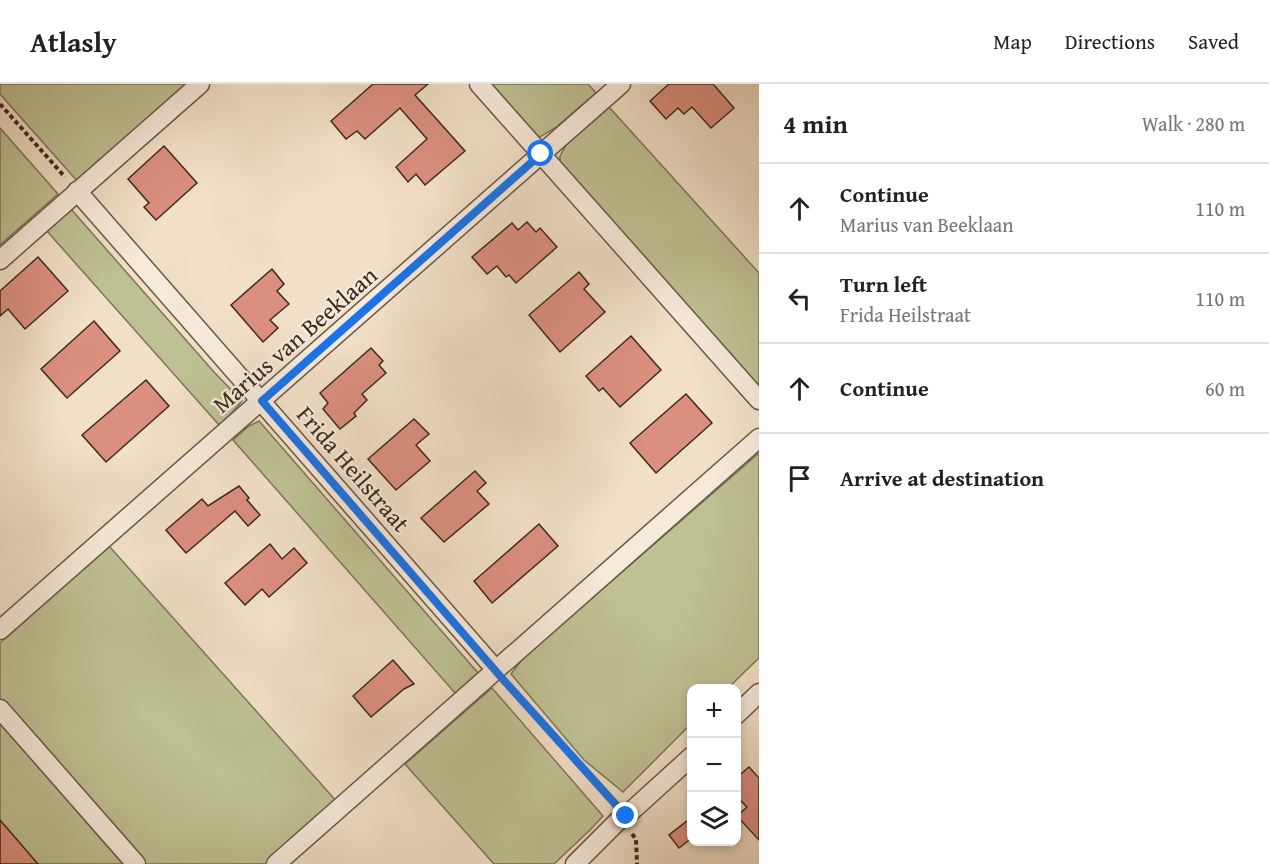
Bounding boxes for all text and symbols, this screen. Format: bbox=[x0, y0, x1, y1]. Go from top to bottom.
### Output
text: Atlasly bbox=[30, 21, 117, 62]
text: Map bbox=[993, 26, 1032, 57]
text: Directions bbox=[1065, 26, 1155, 57]
text: Saved bbox=[1188, 26, 1239, 57]
text: 4 min bbox=[783, 104, 848, 143]
text: Walk · 280 m bbox=[1142, 109, 1245, 138]
route start bbox=[527, 140, 553, 166]
text: Continue bbox=[840, 178, 929, 210]
icon: ahead bbox=[783, 192, 816, 225]
text: 110 m bbox=[1195, 194, 1245, 223]
text: Marius van Beeklaan bbox=[840, 210, 1014, 239]
street label: Marius van Beeklaan bbox=[205, 258, 385, 421]
text: Turn left bbox=[840, 268, 927, 300]
icon: left bbox=[783, 282, 816, 315]
text: 110 m bbox=[1195, 284, 1245, 313]
text: Frida Heilstraat bbox=[840, 300, 971, 329]
icon: ahead bbox=[783, 372, 816, 405]
text: Continue bbox=[840, 372, 929, 404]
text: 60 m bbox=[1205, 374, 1245, 403]
street label: Frida Heilstraat bbox=[289, 398, 419, 540]
icon: arrive bbox=[783, 462, 816, 495]
text: Arrive at destination bbox=[840, 462, 1044, 494]
map controls bbox=[687, 684, 741, 846]
button: + bbox=[687, 684, 741, 738]
button: − bbox=[687, 738, 741, 792]
button: layers bbox=[687, 792, 741, 846]
route end bbox=[612, 802, 638, 828]

